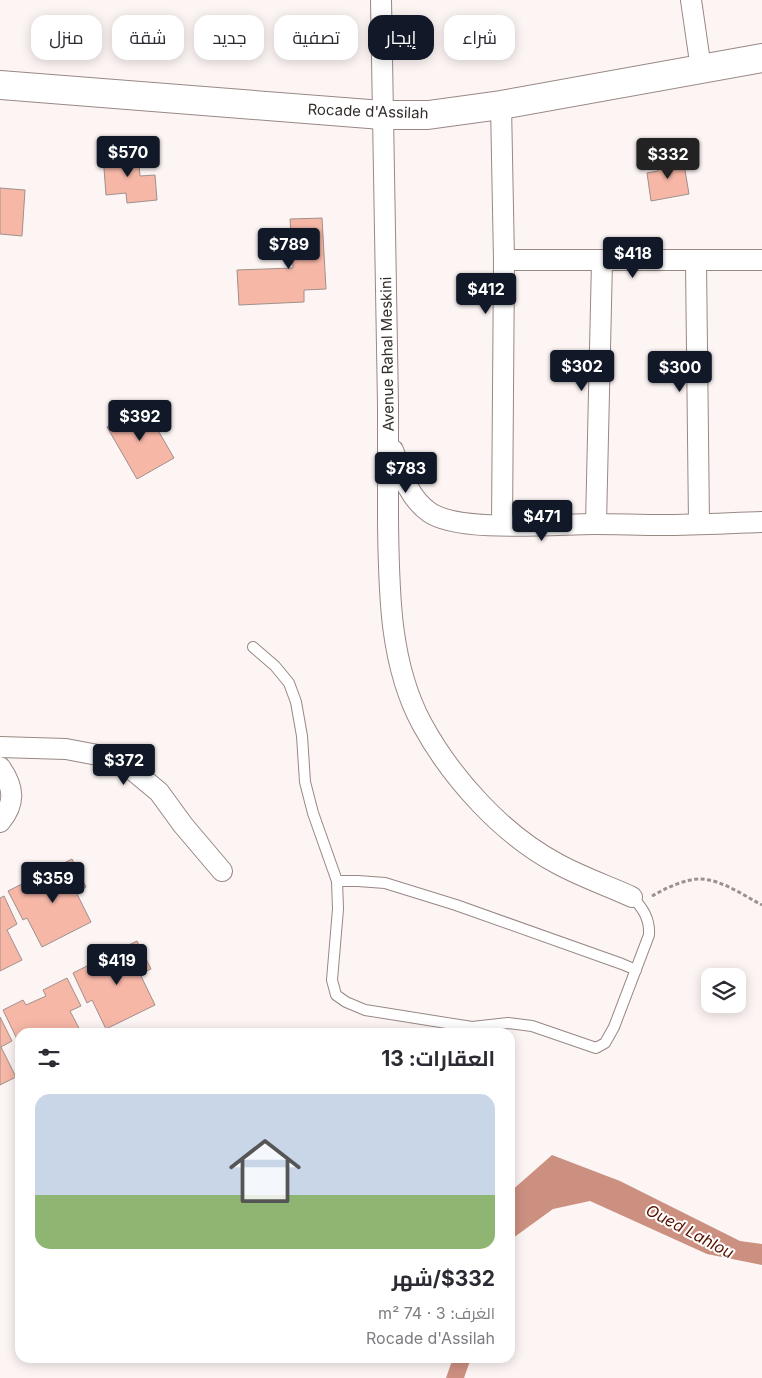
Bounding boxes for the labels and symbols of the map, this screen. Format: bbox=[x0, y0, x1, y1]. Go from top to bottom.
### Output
street label: Rocade d'Assilah bbox=[307, 99, 429, 123]
pin: $570 bbox=[98, 136, 158, 178]
pin: $332 bbox=[638, 138, 698, 180]
pin: $789 bbox=[259, 228, 319, 270]
pin: $418 bbox=[603, 236, 663, 279]
pin: $412 bbox=[456, 272, 516, 315]
street label: Avenue Rahal Meskini bbox=[376, 277, 398, 431]
pin: $302 bbox=[552, 350, 612, 392]
pin: $300 bbox=[650, 350, 710, 393]
pin: $392 bbox=[110, 400, 170, 442]
pin: $783 bbox=[376, 452, 436, 494]
pin: $471 bbox=[512, 500, 572, 542]
pin: $372 bbox=[94, 744, 154, 786]
pin: $359 bbox=[23, 862, 83, 904]
pin: $419 bbox=[87, 944, 147, 986]
water label: Oued Lahlou bbox=[643, 1200, 737, 1262]

